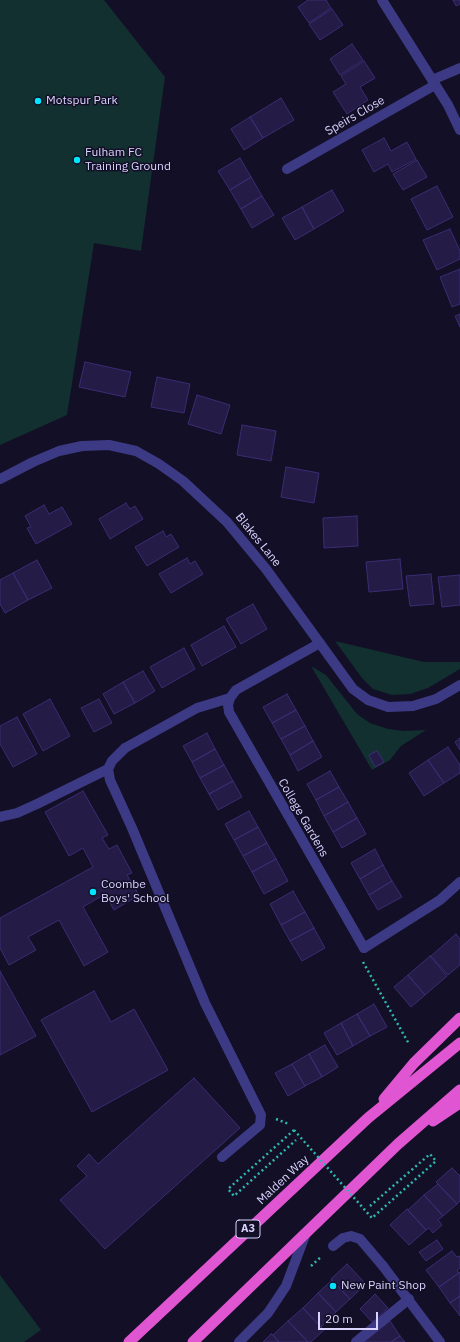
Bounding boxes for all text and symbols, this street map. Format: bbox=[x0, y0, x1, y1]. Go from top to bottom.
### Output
street label: Speirs Close bbox=[323, 93, 387, 139]
place label: Motspur Park bbox=[46, 94, 118, 108]
marker: Motspur Park bbox=[33, 96, 43, 106]
place label: Fulham FC Training Ground bbox=[85, 146, 171, 174]
marker: Fulham FC Training Ground bbox=[72, 155, 82, 165]
street label: Blakes Lane bbox=[232, 510, 284, 570]
street label: College Gardens bbox=[275, 776, 331, 860]
place label: Coombe Boys' School bbox=[101, 878, 169, 906]
marker: Coombe Boys' School bbox=[88, 887, 98, 897]
street label: Malden Way bbox=[254, 1152, 312, 1208]
road number: A3 bbox=[236, 1220, 260, 1238]
place label: New Paint Shop bbox=[341, 1279, 426, 1293]
marker: New Paint Shop bbox=[328, 1281, 338, 1291]
scale bar bbox=[320, 1304, 380, 1330]
text: 20 m bbox=[325, 1311, 353, 1326]

